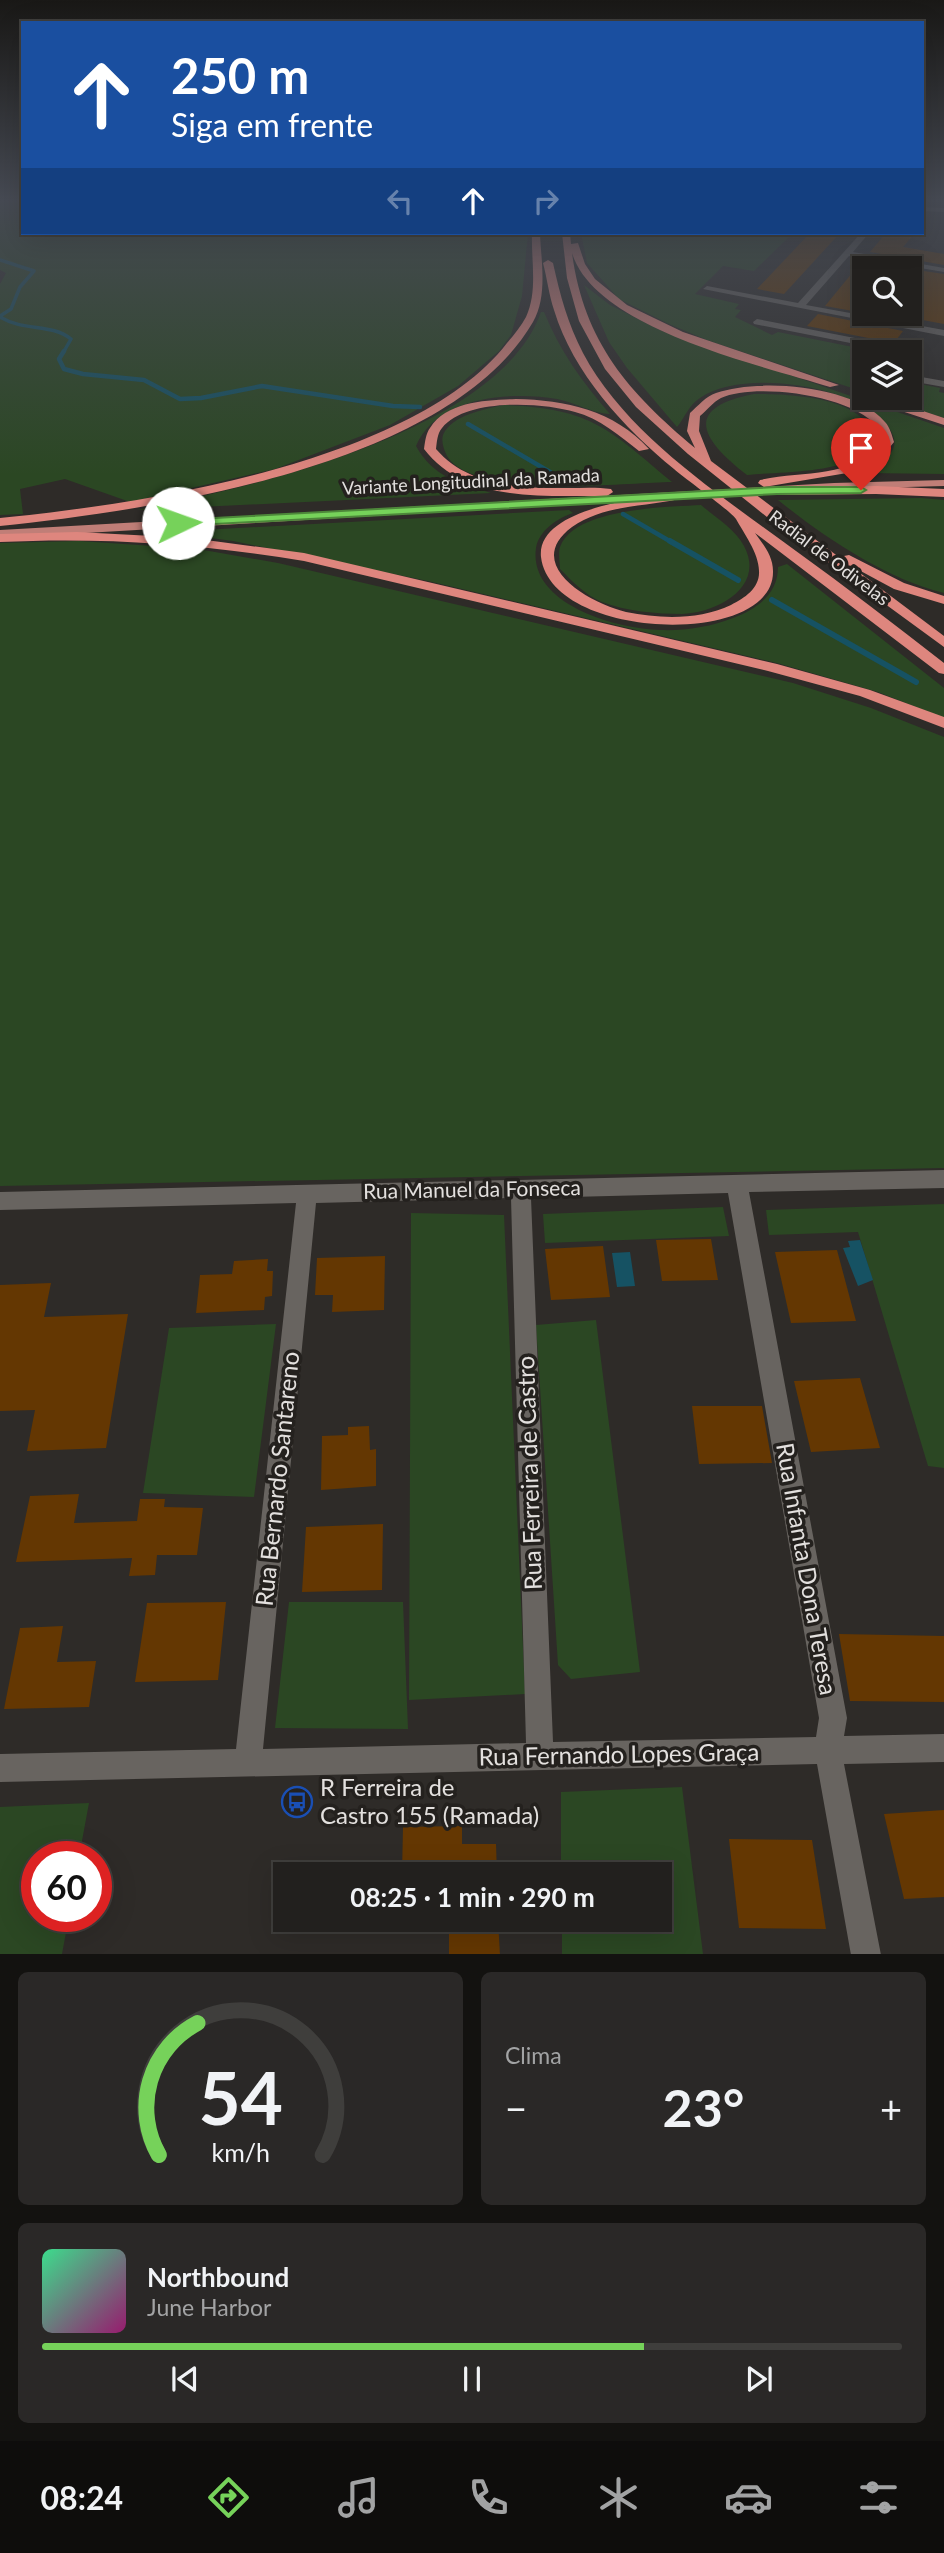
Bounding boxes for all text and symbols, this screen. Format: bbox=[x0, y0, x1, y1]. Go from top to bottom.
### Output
text: 250 m bbox=[171, 46, 309, 104]
icon: ahead bbox=[56, 49, 147, 140]
text: Siga em frente bbox=[171, 105, 373, 144]
icon: left bbox=[381, 182, 419, 220]
icon: ahead bbox=[454, 182, 492, 220]
icon: right bbox=[527, 182, 565, 220]
map controls bbox=[852, 256, 922, 410]
button: search bbox=[852, 256, 922, 326]
button: layers bbox=[852, 340, 922, 410]
pin bbox=[831, 418, 891, 490]
icon: arrive bbox=[842, 429, 880, 467]
street label: Variante Longitudinal da Ramada bbox=[342, 463, 600, 499]
position arrow bbox=[141, 486, 215, 560]
street label: Radial de Odivelas bbox=[765, 505, 894, 610]
street label: Rua Manuel da Fonseca bbox=[363, 1174, 581, 1203]
street label: Rua Bernardo Santareno bbox=[249, 1350, 304, 1608]
street label: Rua Ferreira de Castro bbox=[510, 1355, 547, 1591]
street label: Rua Infanta Dona Teresa bbox=[771, 1440, 844, 1697]
street label: Rua Fernando Lopes Graça bbox=[478, 1737, 760, 1770]
place label: R Ferreira de Castro 155 (Ramada) bbox=[320, 1772, 539, 1829]
bus stop icon: R Ferreira de Castro 155 (Ramada) bbox=[280, 1785, 314, 1819]
speed limit sign: 60 bbox=[21, 1841, 112, 1932]
text: 08:25 · 1 min · 290 m bbox=[350, 1881, 595, 1913]
text: Clima bbox=[505, 2041, 562, 2069]
text: 54 bbox=[198, 2053, 283, 2141]
text: 23° bbox=[663, 2076, 744, 2138]
text: − bbox=[505, 2085, 527, 2131]
text: + bbox=[880, 2085, 902, 2131]
text: km/h bbox=[211, 2136, 270, 2166]
text: Northbound bbox=[147, 2261, 289, 2293]
text: June Harbor bbox=[147, 2293, 271, 2321]
icon: previous bbox=[166, 2360, 204, 2398]
icon: pause bbox=[453, 2360, 491, 2398]
icon: next bbox=[740, 2360, 778, 2398]
icon: directions bbox=[204, 2473, 253, 2522]
icon: music bbox=[334, 2473, 383, 2522]
icon: phone bbox=[464, 2473, 513, 2522]
icon: climate bbox=[594, 2473, 643, 2522]
icon: car bbox=[724, 2473, 773, 2522]
icon: filters bbox=[854, 2473, 903, 2522]
text: 08:24 bbox=[41, 2478, 123, 2517]

